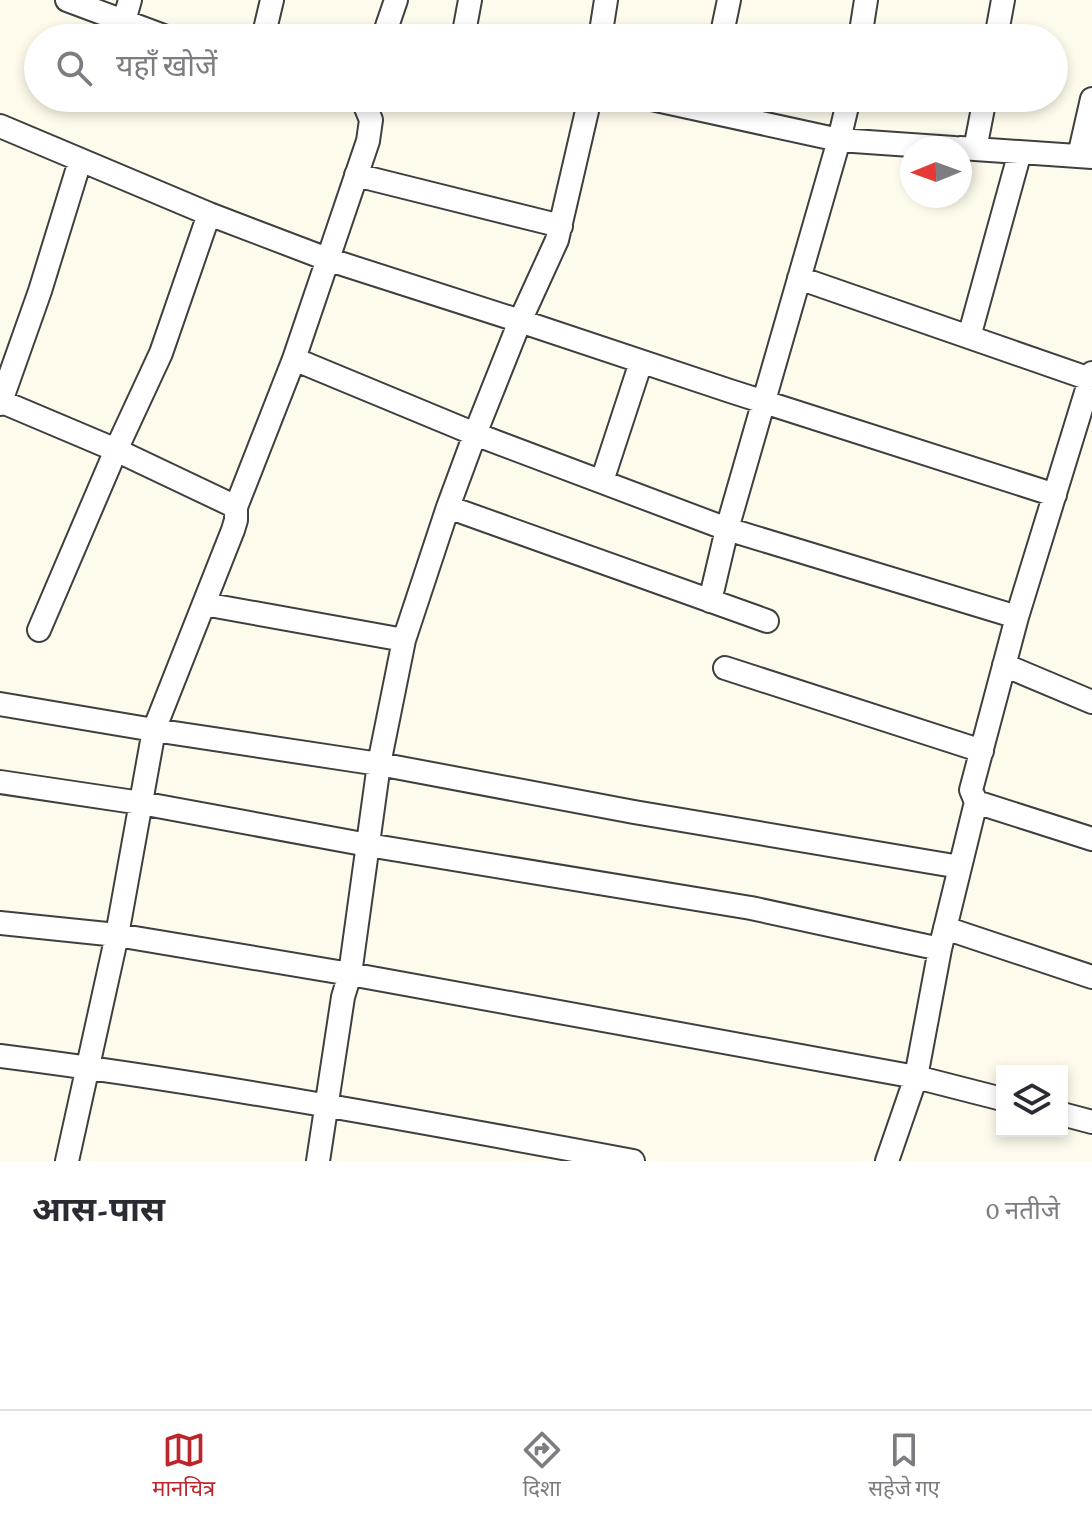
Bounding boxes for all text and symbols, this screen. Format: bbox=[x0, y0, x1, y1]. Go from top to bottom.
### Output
search box bbox=[24, 24, 1068, 112]
icon: search bbox=[52, 46, 96, 90]
text: यहाँ खोजें bbox=[116, 49, 217, 82]
north arrow bbox=[900, 136, 972, 208]
map controls bbox=[996, 1065, 1068, 1137]
button: layers bbox=[996, 1065, 1068, 1137]
text: आस-पास bbox=[32, 1191, 165, 1228]
text: 0 नतीजे bbox=[985, 1196, 1060, 1225]
tab: मानचित्र bbox=[152, 1428, 215, 1505]
tab: दिशा bbox=[520, 1428, 564, 1505]
tab: सहेजे गए bbox=[868, 1428, 940, 1505]

